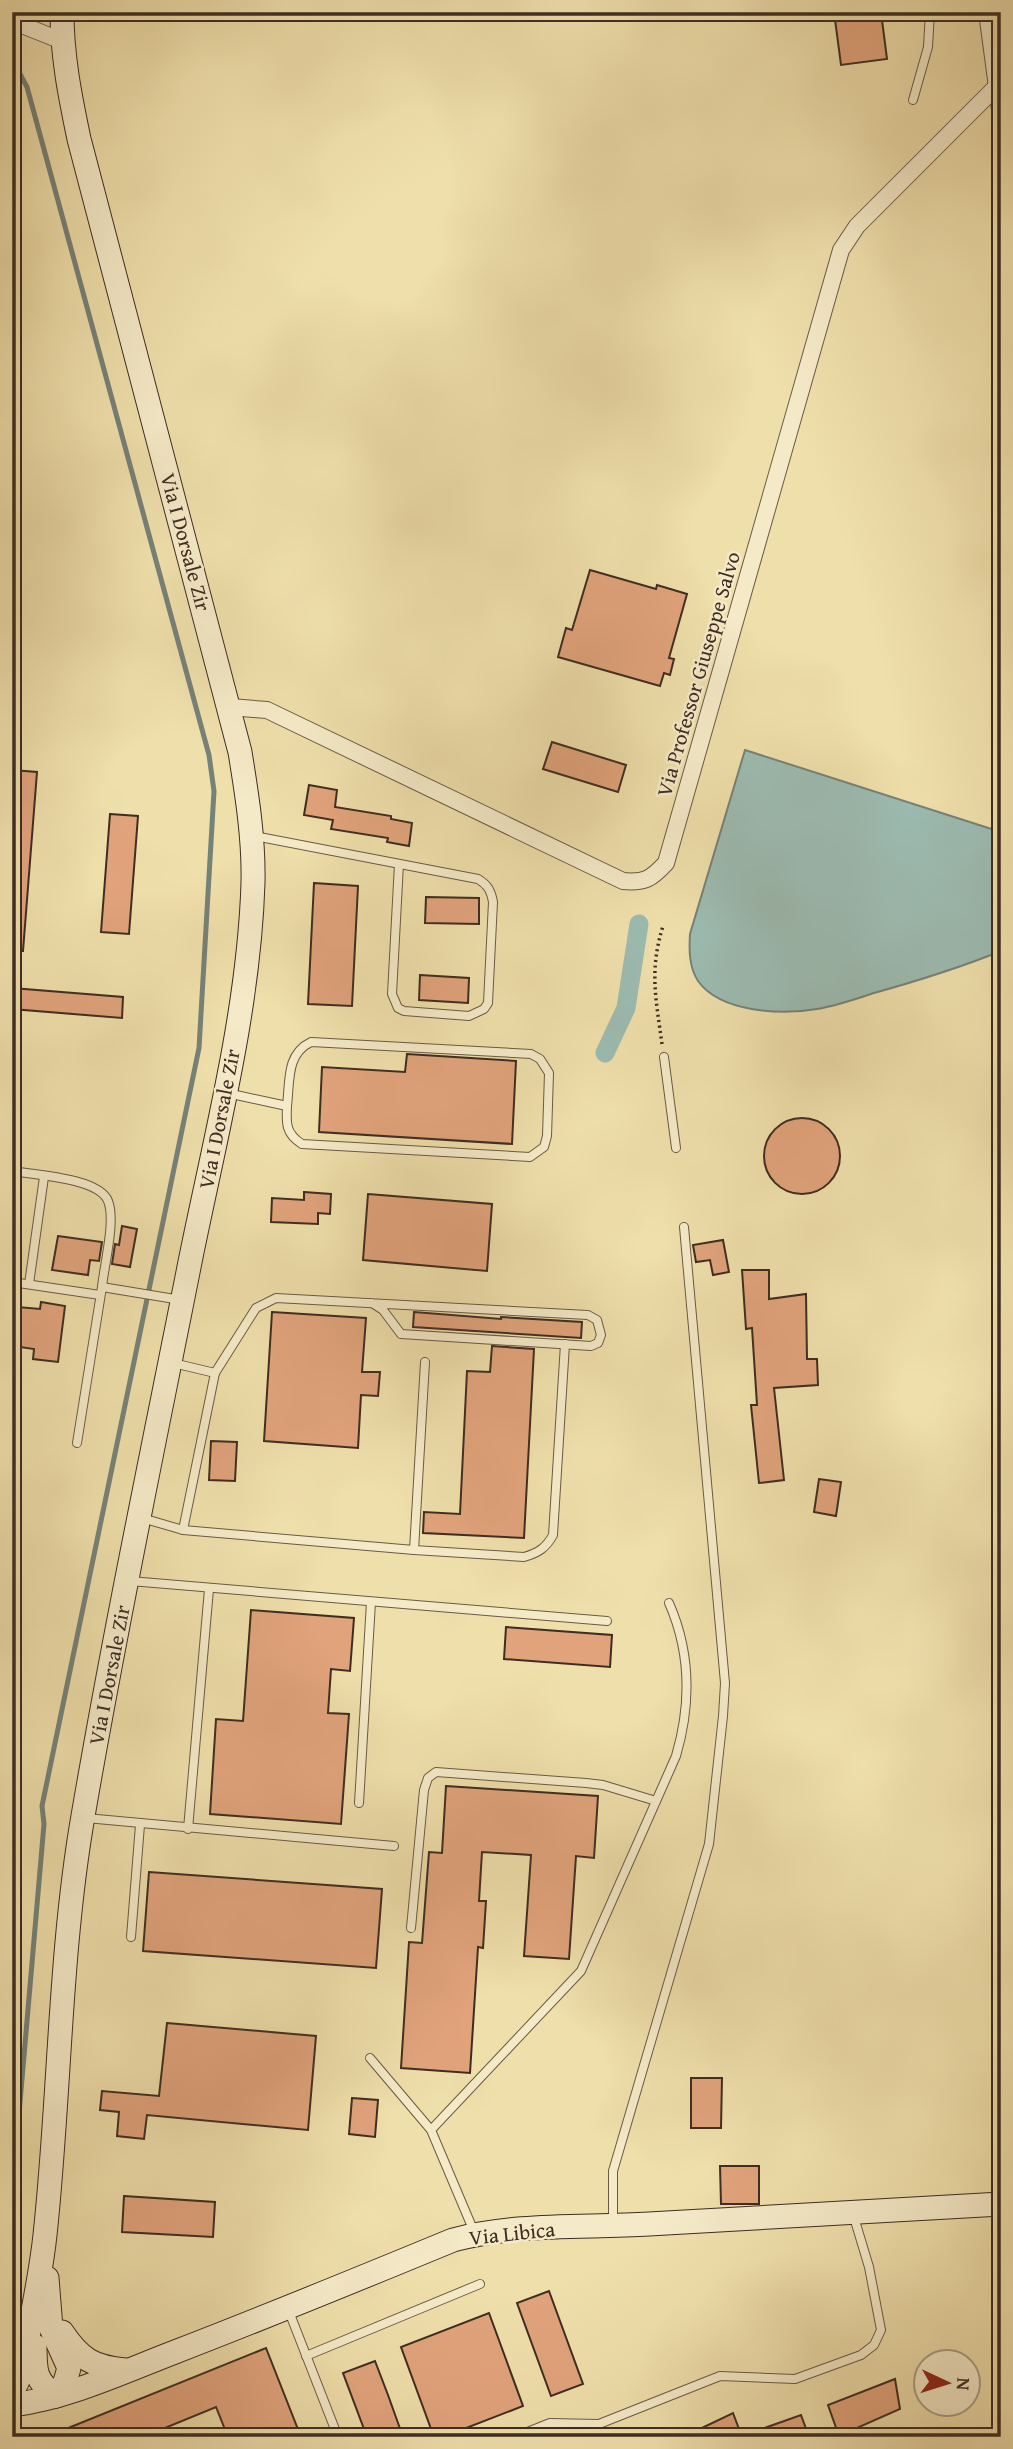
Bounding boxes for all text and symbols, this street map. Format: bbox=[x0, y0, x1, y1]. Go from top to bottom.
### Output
street label: Via I Dorsale Zir bbox=[153, 470, 219, 615]
street label: Via Professor Giuseppe Salvo bbox=[648, 548, 748, 800]
street label: Via I Dorsale Zir bbox=[190, 1046, 248, 1192]
street label: Via I Dorsale Zir bbox=[80, 1602, 138, 1748]
street label: Via Libica bbox=[467, 2213, 557, 2253]
north arrow bbox=[912, 2348, 982, 2418]
text: N bbox=[950, 2377, 978, 2392]

